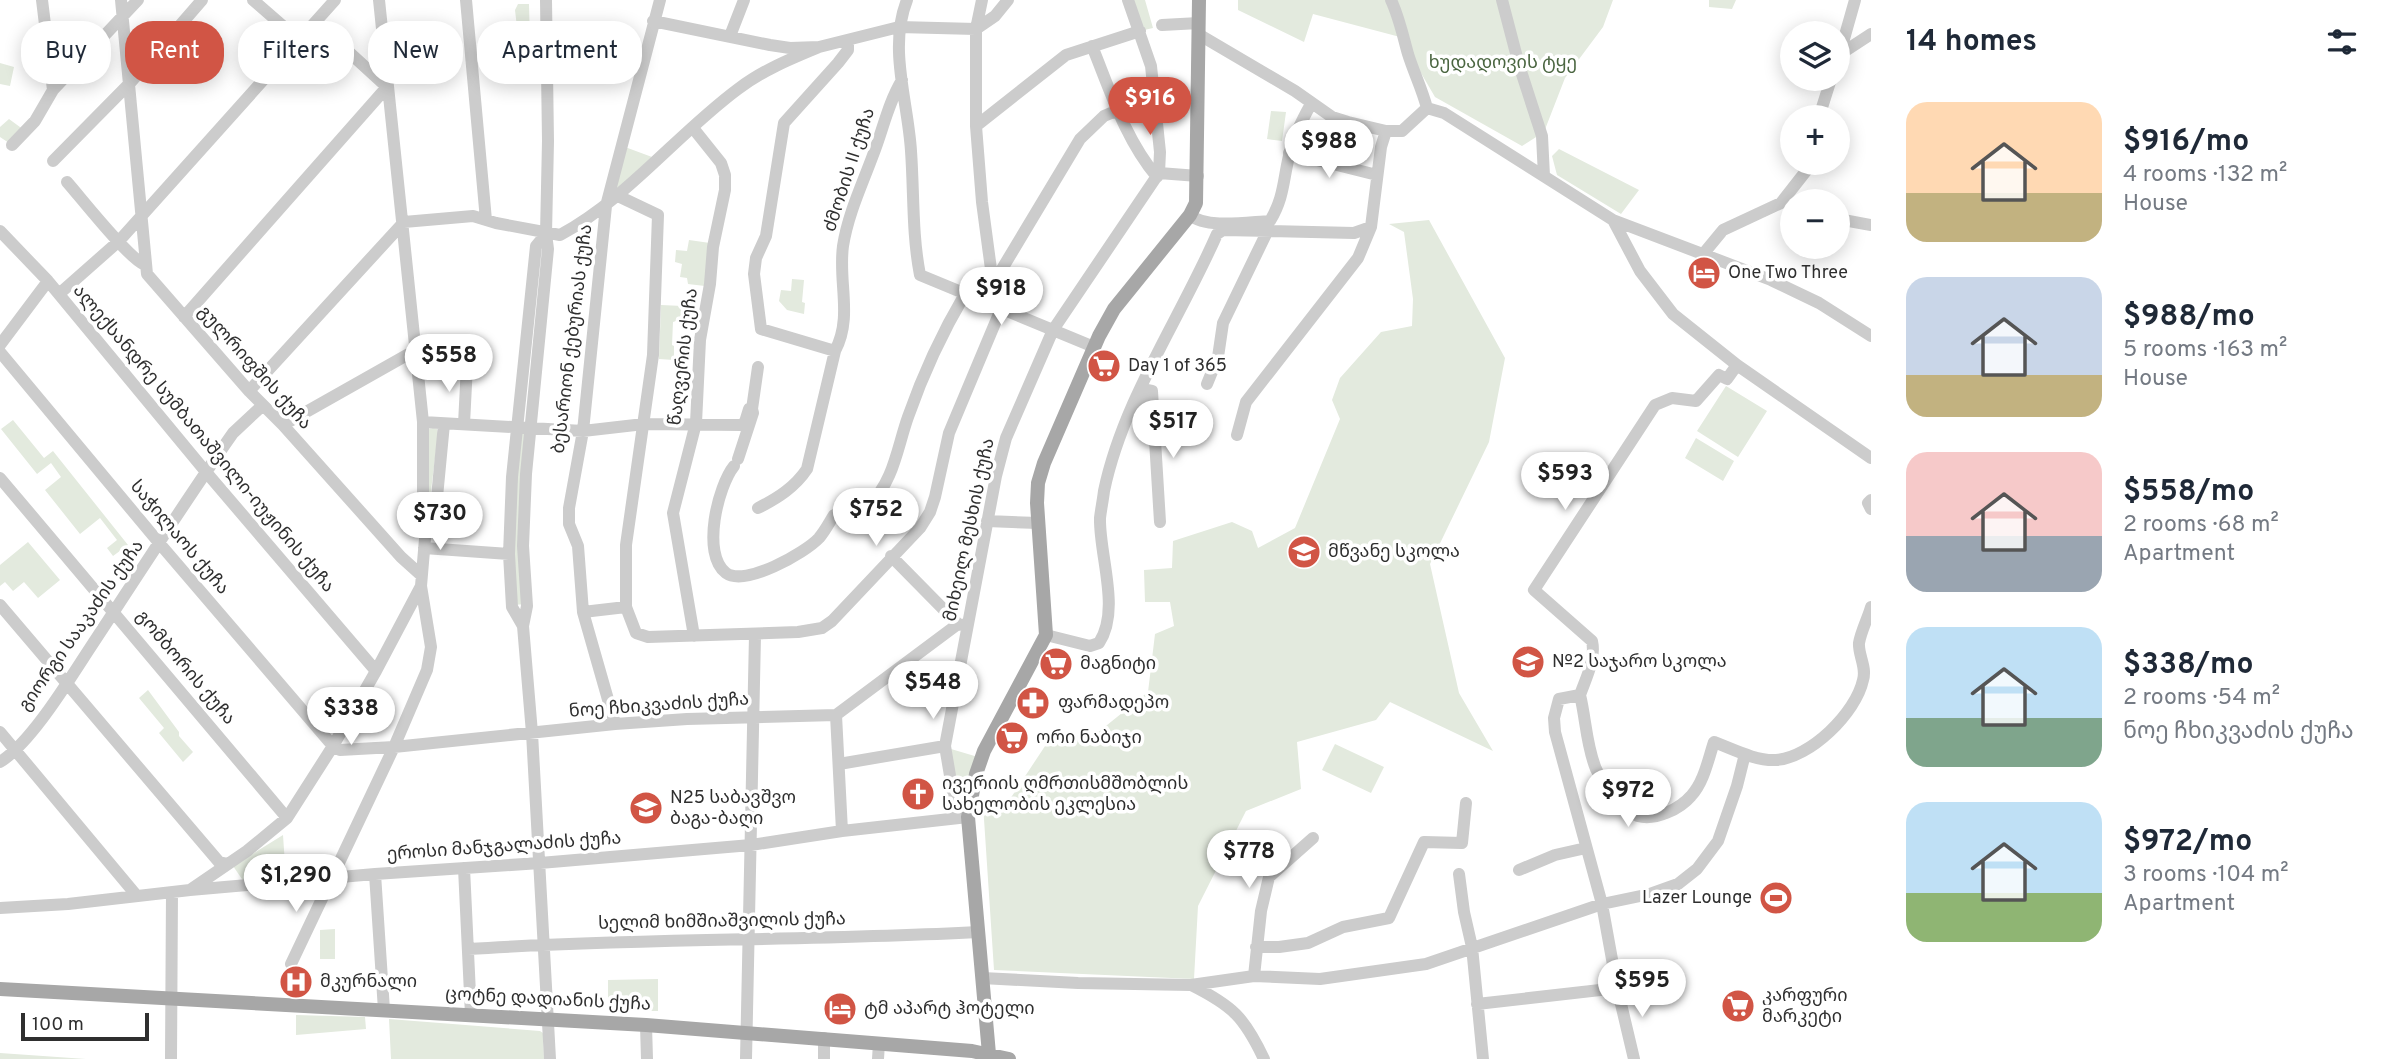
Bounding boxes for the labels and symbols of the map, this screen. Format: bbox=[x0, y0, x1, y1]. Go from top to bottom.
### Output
park label: ხუდადოვის ტყე bbox=[1429, 52, 1577, 75]
pin: $916 bbox=[1109, 78, 1191, 137]
street label: ძმობის II ქუჩა bbox=[819, 105, 881, 235]
pin: $988 bbox=[1288, 120, 1370, 180]
street label: ბესარიონ ქებურიას ქუჩა bbox=[548, 223, 598, 455]
hotel icon: One Two Three bbox=[1685, 254, 1723, 292]
place label: One Two Three bbox=[1728, 262, 1848, 285]
pin: $918 bbox=[960, 268, 1042, 327]
street label: ალექსანდრე სუმბათაშვილი-იუჟინის ქუჩა bbox=[67, 280, 339, 598]
street label: წაღვერის ქუჩა bbox=[664, 287, 704, 427]
street label: გულრიფშის ქუჩა bbox=[192, 301, 316, 435]
pin: $558 bbox=[408, 334, 490, 394]
supermarket icon: Day 1 of 365 bbox=[1085, 347, 1123, 385]
place label: Day 1 of 365 bbox=[1128, 355, 1227, 378]
pin: $517 bbox=[1132, 400, 1214, 460]
street label: მიხეილ მესხის ქუჩა bbox=[939, 436, 1001, 624]
pin: $593 bbox=[1524, 452, 1606, 512]
street label: საჭილაოს ქუჩა bbox=[124, 476, 234, 600]
pin: $752 bbox=[835, 489, 917, 548]
pin: $730 bbox=[399, 492, 481, 552]
school or university icon: მწვანე სკოლა bbox=[1285, 533, 1323, 571]
street label: გიორგი სააკაძის ქუჩა bbox=[14, 536, 150, 716]
place label: მწვანე სკოლა bbox=[1328, 541, 1460, 564]
street label: გომბორის ქუჩა bbox=[130, 606, 240, 730]
school or university icon: №2 საჯარო სკოლა bbox=[1509, 643, 1547, 681]
supermarket icon: მაგნიტი bbox=[1037, 645, 1075, 683]
place label: №2 საჯარო სკოლა bbox=[1552, 651, 1727, 674]
place label: მაგნიტი bbox=[1080, 653, 1156, 676]
pin: $548 bbox=[892, 662, 974, 721]
pharmacy icon: ფარმადეპო bbox=[1014, 684, 1052, 722]
pin: $338 bbox=[310, 688, 392, 747]
street label: ნოე ჩხიკვაძის ქუჩა bbox=[568, 688, 750, 724]
place label: ფარმადეპო bbox=[1058, 692, 1169, 715]
supermarket icon: ორი ნაბიჯი bbox=[993, 719, 1031, 757]
place label: ორი ნაბიჯი bbox=[1036, 727, 1142, 750]
pin: $972 bbox=[1587, 770, 1669, 829]
place label: ივერიის ღმრთისმშობლის სახელობის ეკლესია bbox=[942, 773, 1188, 817]
church icon: ივერიის ღმრთისმშობლის სახელობის ეკლესია bbox=[899, 775, 937, 813]
place label: N25 საბავშვო ბაგა-ბაღი bbox=[670, 787, 796, 831]
school or university icon: N25 საბავშვო ბაგა-ბაღი bbox=[627, 789, 665, 827]
street label: ეროსი მანჯგალაძის ქუჩა bbox=[386, 827, 622, 867]
pin: $778 bbox=[1208, 830, 1290, 890]
pin: $1,290 bbox=[239, 855, 353, 914]
sports icon: Lazer Lounge bbox=[1757, 879, 1795, 917]
place label: Lazer Lounge bbox=[1642, 887, 1752, 910]
street label: სელიმ ხიმშიაშვილის ქუჩა bbox=[598, 908, 846, 936]
pin: $595 bbox=[1601, 960, 1683, 1019]
hospital icon: მკურნალი bbox=[277, 963, 315, 1001]
place label: მკურნალი bbox=[320, 971, 417, 994]
street label: ცოტნე დადიანის ქუჩა bbox=[445, 983, 651, 1017]
place label: კარფური მარკეტი bbox=[1762, 985, 1848, 1029]
supermarket icon: კარფური მარკეტი bbox=[1719, 987, 1757, 1025]
hotel icon: ტმ აპარტ ჰოტელი bbox=[821, 990, 859, 1028]
place label: ტმ აპარტ ჰოტელი bbox=[864, 998, 1035, 1021]
scale bar bbox=[21, 1010, 149, 1042]

